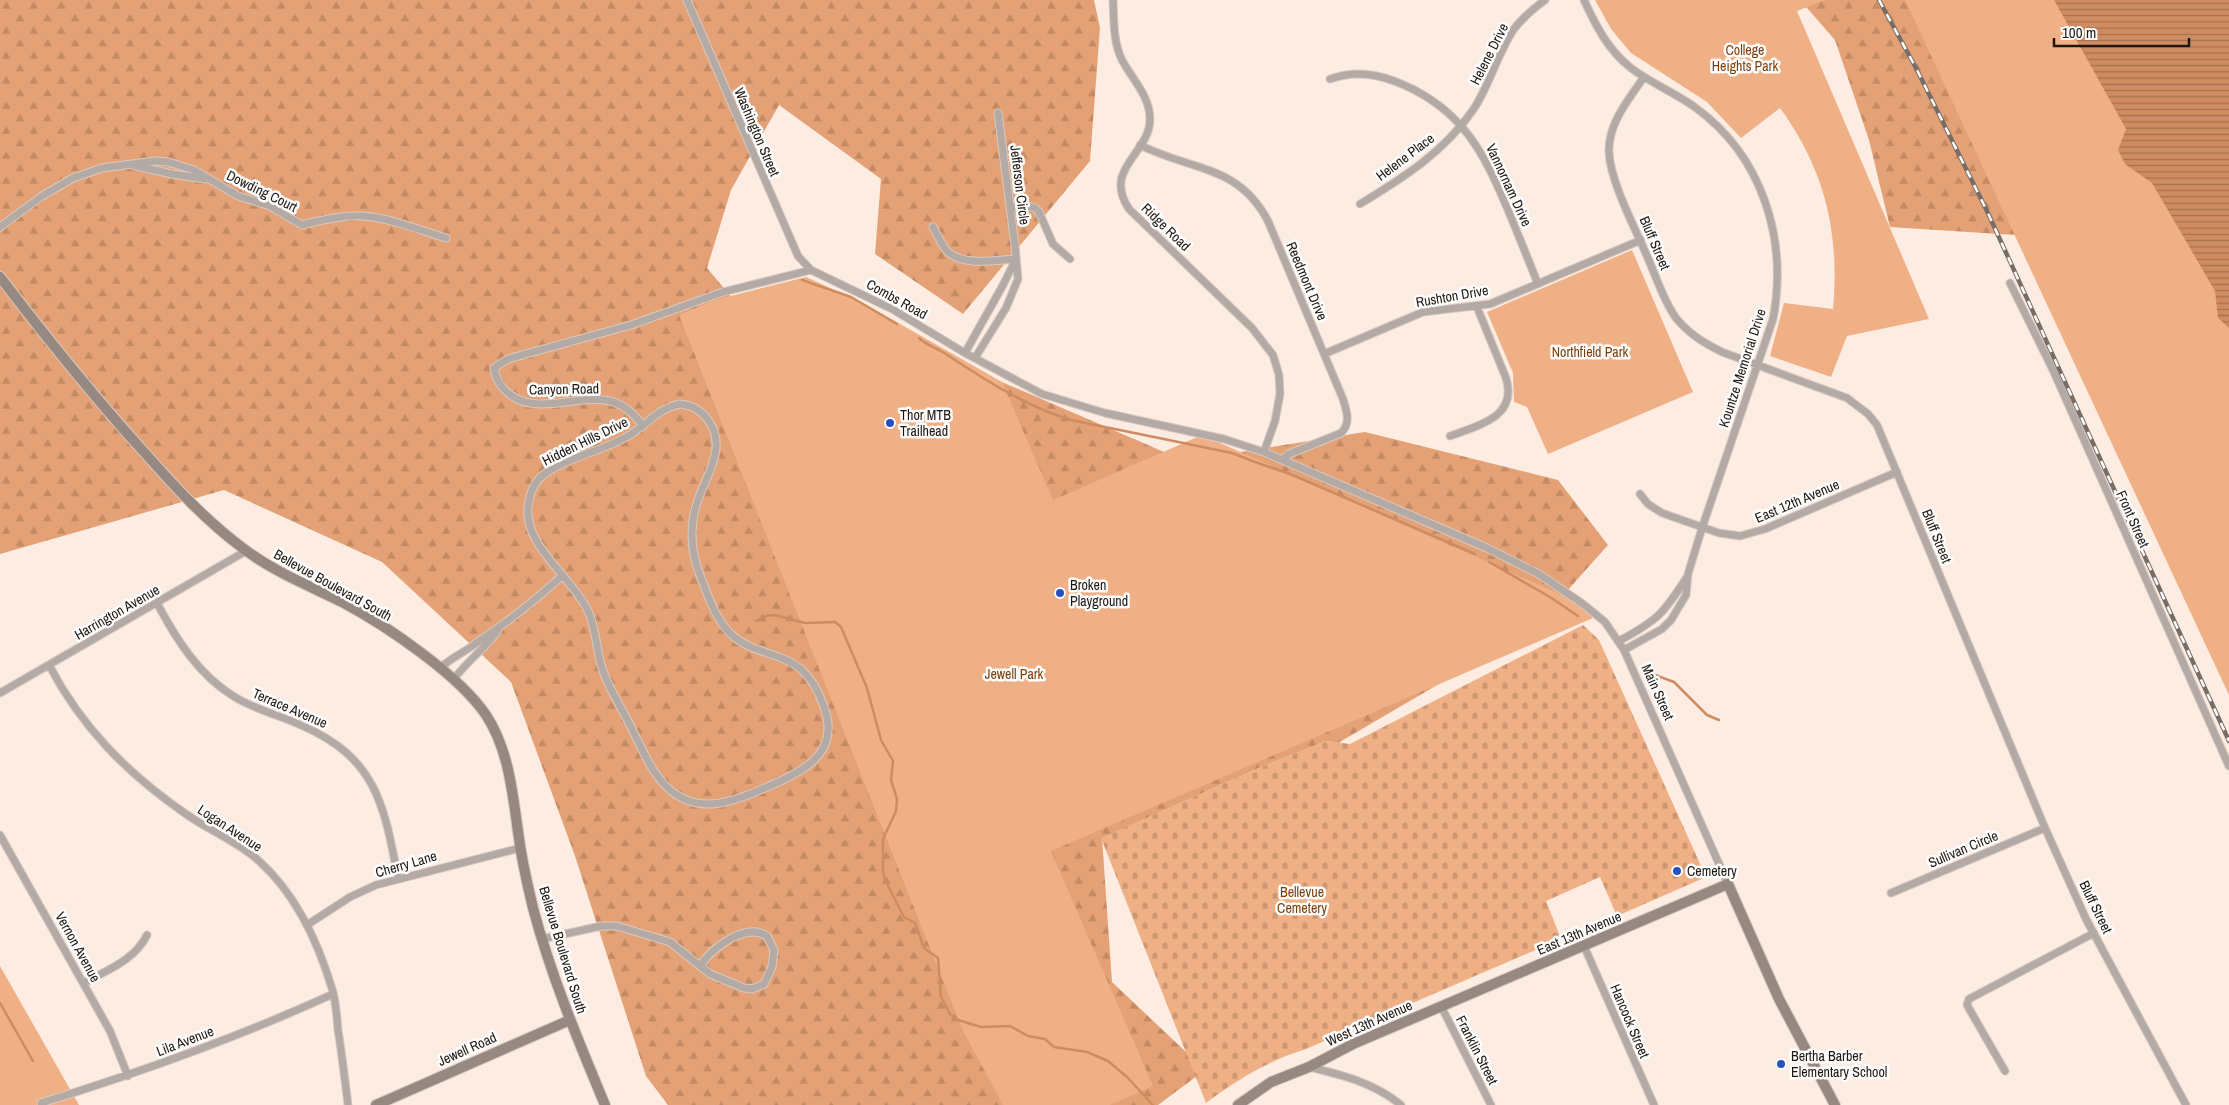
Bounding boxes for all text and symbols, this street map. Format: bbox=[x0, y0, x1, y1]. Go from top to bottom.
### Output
scale bar bbox=[2054, 15, 2189, 47]
street label: Helene Drive bbox=[1466, 20, 1512, 88]
text: 100 m bbox=[2062, 22, 2096, 43]
park label: College Heights Park bbox=[1712, 41, 1778, 75]
street label: Washington Street bbox=[730, 85, 784, 179]
street label: Helene Place bbox=[1372, 129, 1438, 185]
street label: Vannornam Drive bbox=[1482, 141, 1536, 229]
street label: Jefferson Circle bbox=[1006, 144, 1034, 226]
street label: Dowding Court bbox=[224, 166, 300, 216]
street label: Ridge Road bbox=[1138, 199, 1194, 255]
street label: Bluff Street bbox=[1636, 213, 1674, 273]
street label: Reedmont Drive bbox=[1282, 239, 1332, 323]
street label: Combs Road bbox=[863, 275, 931, 323]
street label: Rushton Drive bbox=[1414, 281, 1490, 311]
street label: Kountze Memorial Drive bbox=[1714, 306, 1770, 430]
park label: Northfield Park bbox=[1552, 343, 1629, 361]
street label: Canyon Road bbox=[529, 379, 599, 399]
place label: Thor MTB Trailhead bbox=[900, 406, 951, 440]
street label: Hidden Hills Drive bbox=[539, 412, 631, 470]
marker: Thor MTB Trailhead bbox=[884, 417, 896, 429]
street label: East 12th Avenue bbox=[1752, 475, 1842, 527]
street label: Front Street bbox=[2112, 488, 2154, 550]
street label: Bluff Street bbox=[1918, 506, 1956, 566]
street label: Bellevue Boulevard South bbox=[271, 545, 395, 625]
place label: Broken Playground bbox=[1070, 576, 1128, 610]
street label: Harrington Avenue bbox=[71, 580, 163, 644]
marker: Broken Playground bbox=[1054, 587, 1066, 599]
street label: Main Street bbox=[1638, 661, 1678, 723]
park label: Jewell Park bbox=[985, 665, 1044, 683]
street label: Terrace Avenue bbox=[250, 684, 330, 732]
street label: Logan Avenue bbox=[194, 801, 266, 855]
street label: Sullivan Circle bbox=[1925, 826, 2001, 872]
street label: Cherry Lane bbox=[373, 847, 439, 881]
place label: Cemetery bbox=[1687, 862, 1737, 880]
marker: Cemetery bbox=[1671, 865, 1683, 877]
street label: Bluff Street bbox=[2076, 878, 2116, 936]
park label: Bellevue Cemetery bbox=[1277, 883, 1327, 917]
street label: Bellevue Boulevard South bbox=[535, 884, 591, 1016]
street label: East 13th Avenue bbox=[1534, 907, 1624, 959]
street label: Vernon Avenue bbox=[51, 909, 105, 985]
street label: Hancock Street bbox=[1606, 981, 1654, 1061]
street label: West 13th Avenue bbox=[1323, 996, 1415, 1050]
street label: Franklin Street bbox=[1452, 1012, 1502, 1088]
street label: Lila Avenue bbox=[154, 1022, 216, 1060]
street label: Jewell Road bbox=[435, 1028, 499, 1070]
place label: Bertha Barber Elementary School bbox=[1791, 1047, 1887, 1081]
marker: Bertha Barber Elementary School bbox=[1775, 1058, 1787, 1070]

